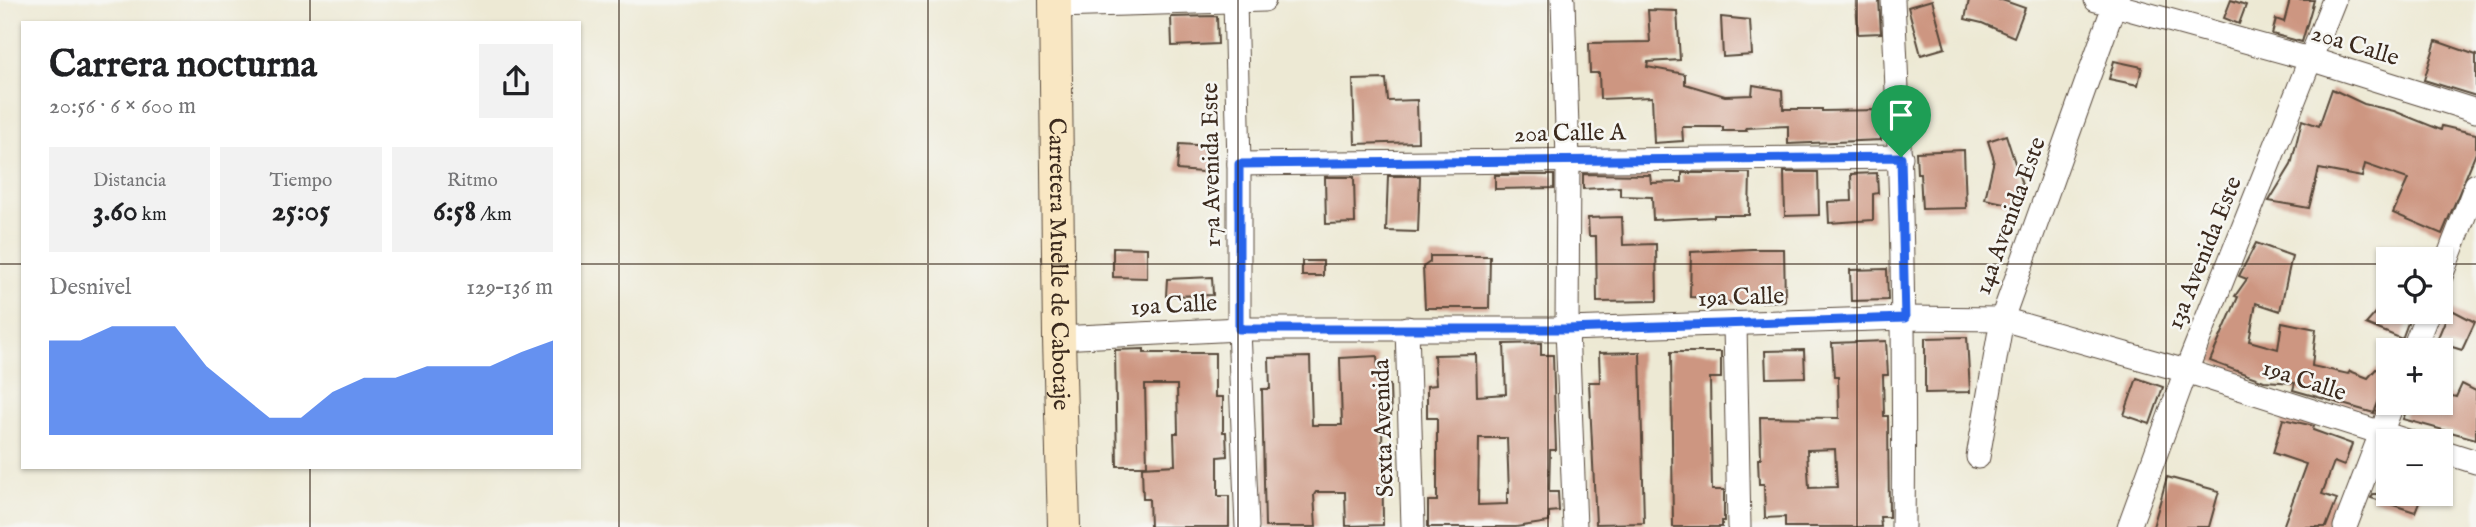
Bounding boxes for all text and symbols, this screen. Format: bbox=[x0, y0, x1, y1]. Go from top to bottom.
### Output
street label: 20a Calle bbox=[2307, 18, 2403, 74]
text: Carrera nocturna bbox=[49, 42, 317, 90]
button: share bbox=[479, 44, 553, 118]
street label: 17a Avenida Este bbox=[1195, 82, 1229, 248]
pin bbox=[1871, 85, 1931, 157]
text: 20:56 · 6 × 600 m bbox=[49, 92, 196, 121]
icon: arrive bbox=[1882, 96, 1920, 134]
street label: Carretera Muelle de Cabotaje bbox=[1041, 117, 1076, 411]
street label: 20a Calle A bbox=[1514, 118, 1627, 150]
street label: 14a Avenida Este bbox=[1968, 133, 2054, 299]
text: Distancia bbox=[93, 169, 166, 193]
text: Tiempo bbox=[270, 169, 332, 193]
text: Ritmo bbox=[447, 169, 498, 193]
street label: 13a Avenida Este bbox=[2160, 172, 2250, 334]
text: 3.60 bbox=[93, 193, 138, 231]
text: 25:05 bbox=[272, 193, 330, 231]
text: 6:58 bbox=[433, 193, 476, 231]
text: km bbox=[138, 203, 167, 227]
text: /km bbox=[476, 203, 512, 227]
map controls bbox=[2376, 247, 2453, 506]
button: locate bbox=[2376, 247, 2453, 324]
text: Desnivel bbox=[49, 273, 131, 302]
text: 129–136 m bbox=[466, 273, 553, 302]
street label: 19a Calle bbox=[1697, 281, 1785, 315]
street label: 19a Calle bbox=[1130, 288, 1218, 324]
button: + bbox=[2376, 338, 2453, 415]
street label: 19a Calle bbox=[2258, 353, 2350, 409]
street label: Sexta Avenida bbox=[1366, 358, 1402, 498]
button: − bbox=[2376, 429, 2453, 506]

